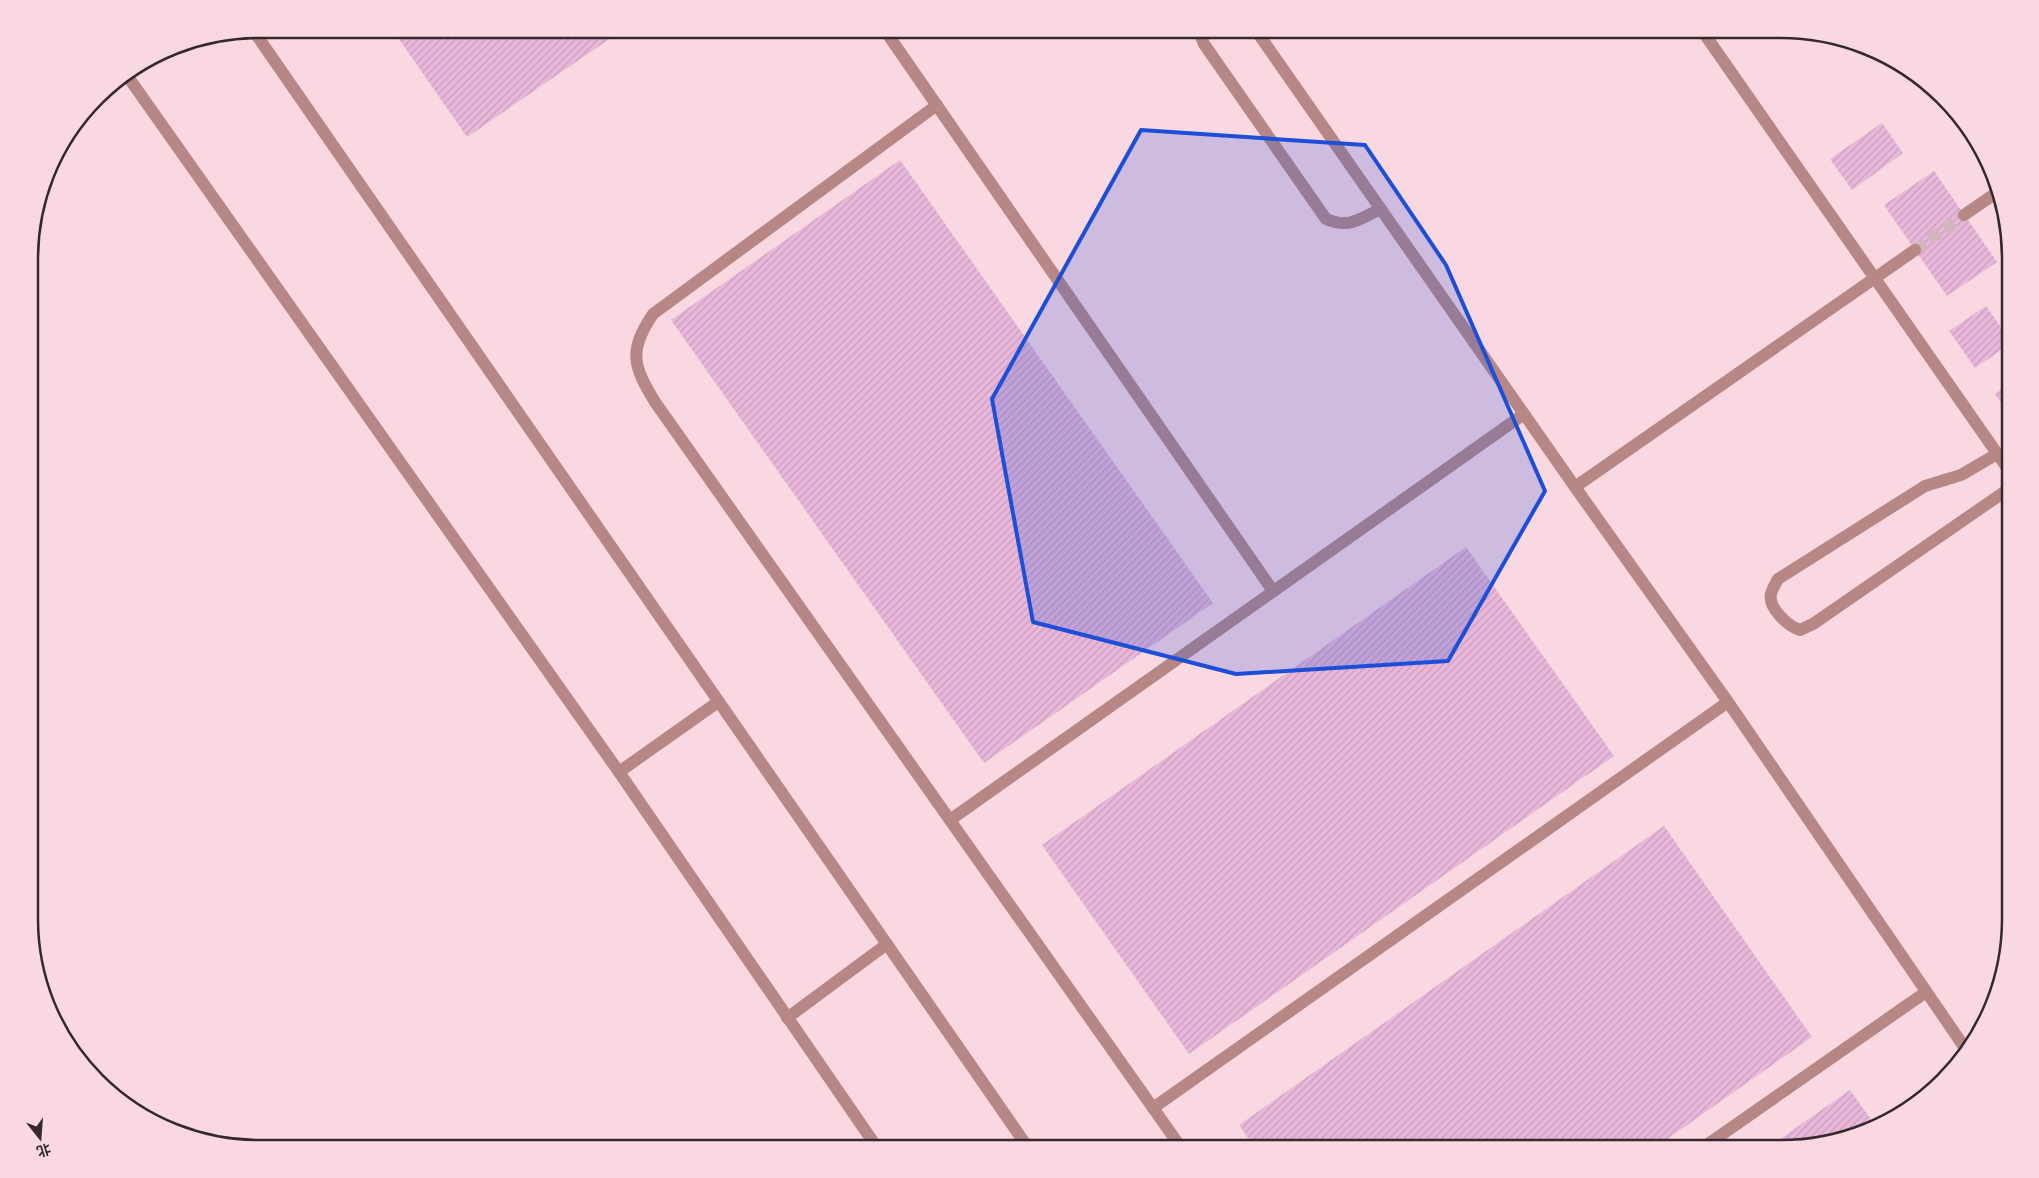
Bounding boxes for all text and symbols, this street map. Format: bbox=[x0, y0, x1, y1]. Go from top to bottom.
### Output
north arrow bbox=[15, 1113, 65, 1163]
text: 北 bbox=[34, 1140, 53, 1161]

